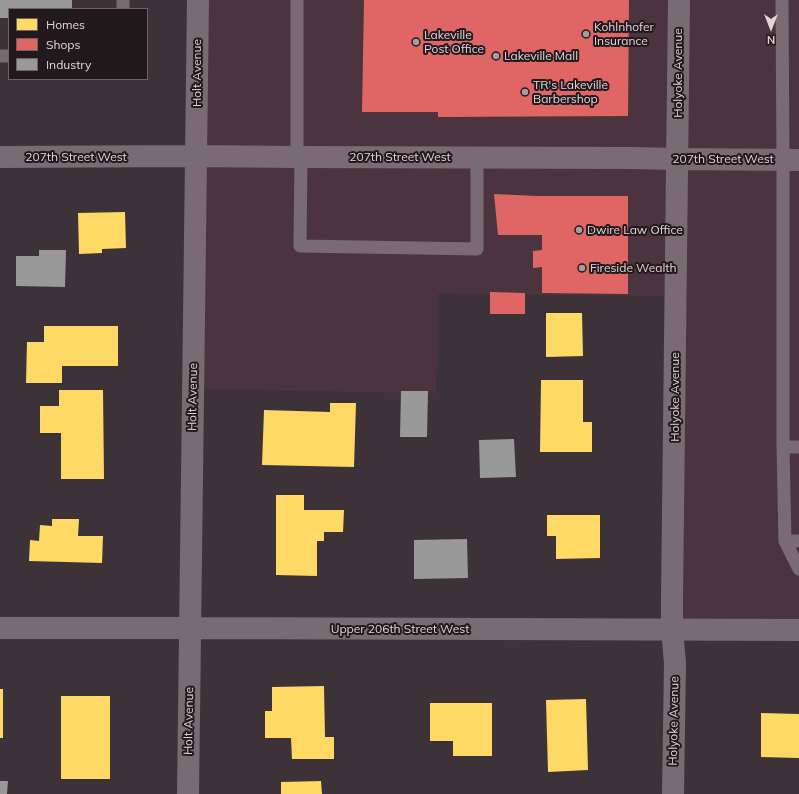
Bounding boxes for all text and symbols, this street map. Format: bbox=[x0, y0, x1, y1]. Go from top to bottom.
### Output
legend bbox=[8, 8, 148, 80]
north arrow bbox=[751, 8, 791, 48]
text: Homes bbox=[46, 17, 85, 32]
place label: Kohlnhofer Insurance bbox=[594, 20, 654, 48]
place label: Lakeville Post Office bbox=[424, 28, 484, 56]
street label: Holyoke Avenue bbox=[671, 28, 685, 118]
marker: Kohlnhofer Insurance bbox=[581, 29, 591, 39]
text: N bbox=[767, 33, 775, 47]
text: Shops bbox=[46, 37, 81, 52]
marker: Lakeville Post Office bbox=[411, 37, 421, 47]
street label: Holt Avenue bbox=[190, 39, 204, 107]
place label: Lakeville Mall bbox=[504, 49, 578, 63]
marker: Lakeville Mall bbox=[491, 51, 501, 61]
text: Industry bbox=[46, 57, 91, 72]
place label: TR's Lakeville Barbershop bbox=[533, 78, 608, 106]
marker: TR's Lakeville Barbershop bbox=[520, 87, 530, 97]
street label: 207th Street West bbox=[25, 150, 127, 164]
street label: 207th Street West bbox=[349, 150, 451, 164]
street label: 207th Street West bbox=[672, 152, 774, 166]
place label: Dwire Law Office bbox=[587, 223, 683, 237]
marker: Dwire Law Office bbox=[574, 225, 584, 235]
place label: Fireside Wealth bbox=[590, 261, 677, 275]
marker: Fireside Wealth bbox=[577, 263, 587, 273]
street label: Holyoke Avenue bbox=[668, 352, 682, 442]
street label: Holt Avenue bbox=[185, 363, 201, 431]
street label: Upper 206th Street West bbox=[331, 622, 469, 636]
street label: Holyoke Avenue bbox=[666, 676, 682, 766]
street label: Holt Avenue bbox=[181, 687, 197, 755]

